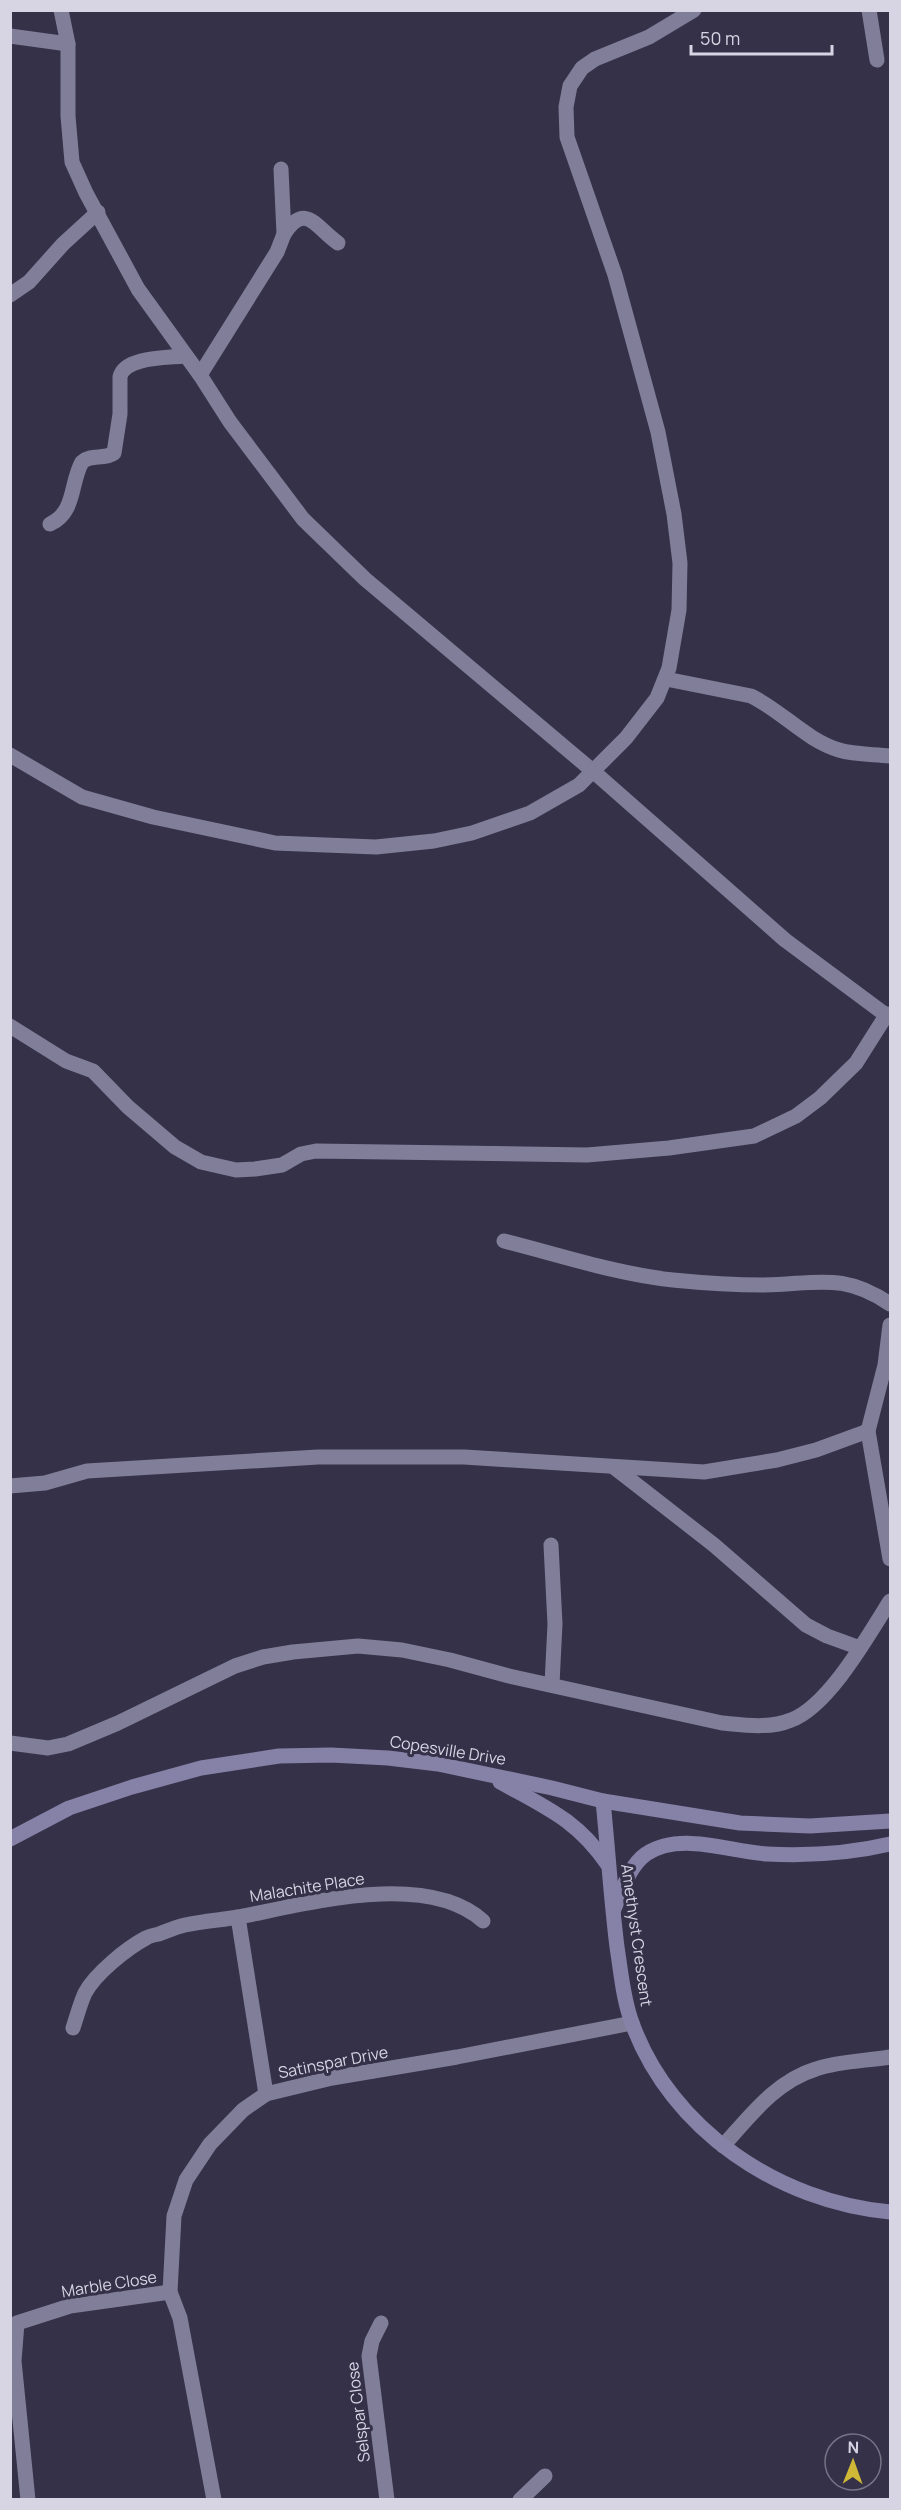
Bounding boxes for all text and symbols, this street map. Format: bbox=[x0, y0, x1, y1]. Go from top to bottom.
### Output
scale bar bbox=[691, 18, 832, 56]
text: 50 m bbox=[700, 26, 740, 50]
street label: Copesville Drive bbox=[388, 1730, 508, 1770]
street label: Amethyst Crescent bbox=[616, 1862, 658, 2008]
street label: Malachite Place bbox=[248, 1867, 366, 1907]
street label: Satinspar Drive bbox=[276, 2041, 390, 2083]
street label: Marble Close bbox=[60, 2266, 158, 2302]
street label: Selspar Close bbox=[341, 2361, 375, 2463]
north arrow bbox=[823, 2432, 883, 2492]
text: N bbox=[847, 2436, 859, 2458]

